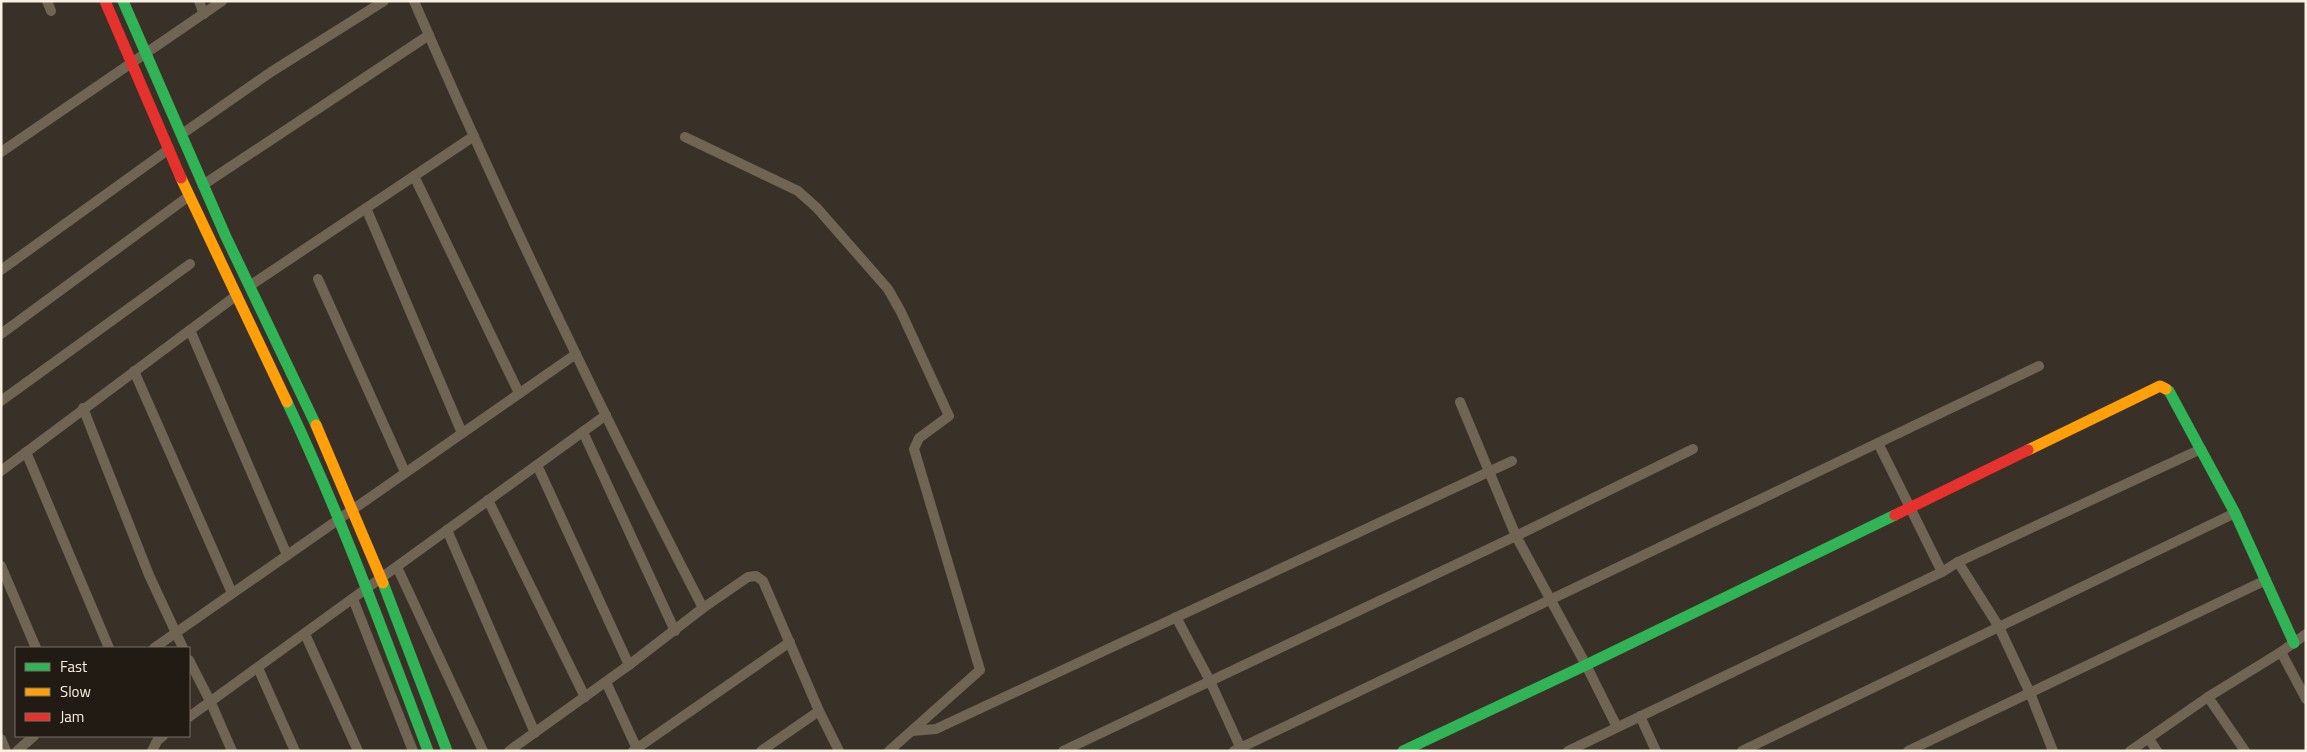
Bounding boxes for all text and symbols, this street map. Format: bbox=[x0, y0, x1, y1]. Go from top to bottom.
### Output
legend bbox=[15, 647, 190, 737]
text: Fast bbox=[60, 655, 88, 678]
text: Slow bbox=[60, 680, 91, 703]
text: Jam bbox=[60, 705, 84, 728]

